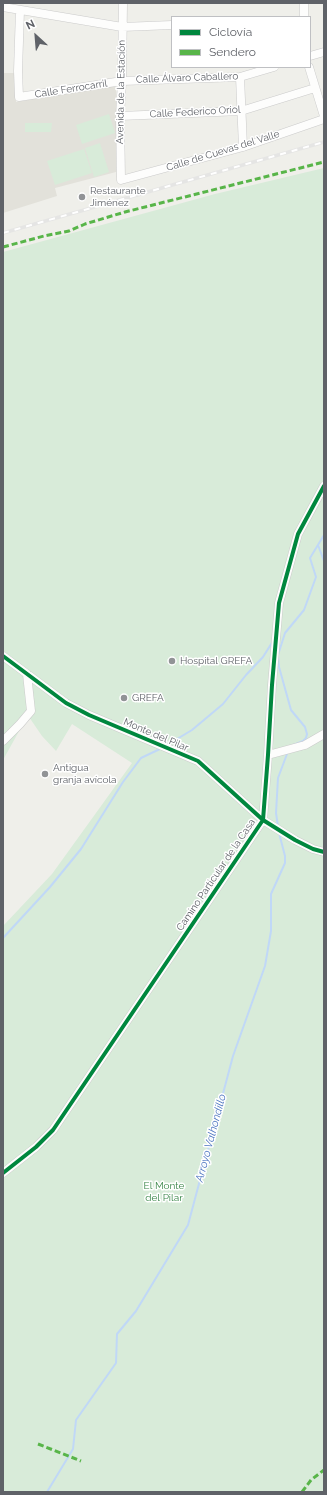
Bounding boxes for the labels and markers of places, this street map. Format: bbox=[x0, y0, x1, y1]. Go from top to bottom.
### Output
place label: Restaurante Jiménez bbox=[90, 185, 146, 208]
marker: Restaurante Jiménez bbox=[77, 192, 87, 202]
place label: Hospital GREFA bbox=[180, 655, 252, 667]
marker: Hospital GREFA bbox=[167, 656, 177, 666]
place label: GREFA bbox=[132, 692, 164, 704]
marker: GREFA bbox=[119, 693, 129, 703]
place label: Antigua granja avícola bbox=[53, 762, 117, 786]
marker: Antigua granja avícola bbox=[40, 769, 50, 779]

